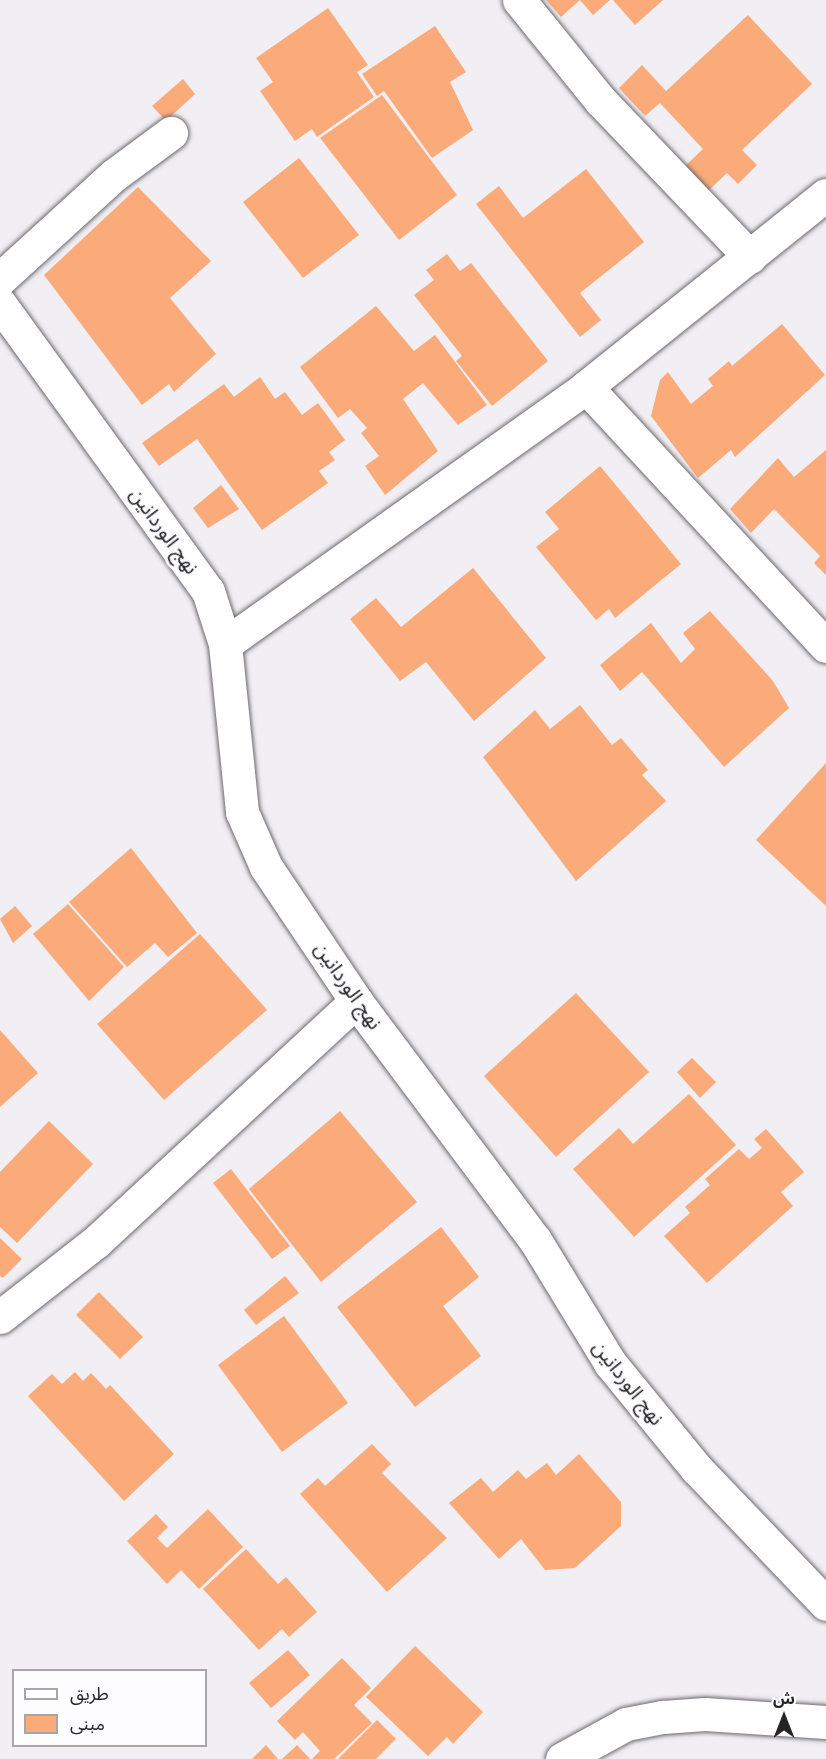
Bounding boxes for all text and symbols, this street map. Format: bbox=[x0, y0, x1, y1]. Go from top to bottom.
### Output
street label: نهج الوردانين bbox=[125, 483, 203, 579]
street label: نهج الوردانين bbox=[309, 938, 387, 1034]
street label: نهج الوردانين bbox=[587, 1336, 669, 1430]
legend bbox=[12, 1669, 207, 1747]
text: طريق bbox=[70, 1683, 109, 1705]
north arrow bbox=[754, 1687, 814, 1747]
text: ش bbox=[773, 1689, 795, 1708]
text: مبنى bbox=[70, 1713, 105, 1735]

